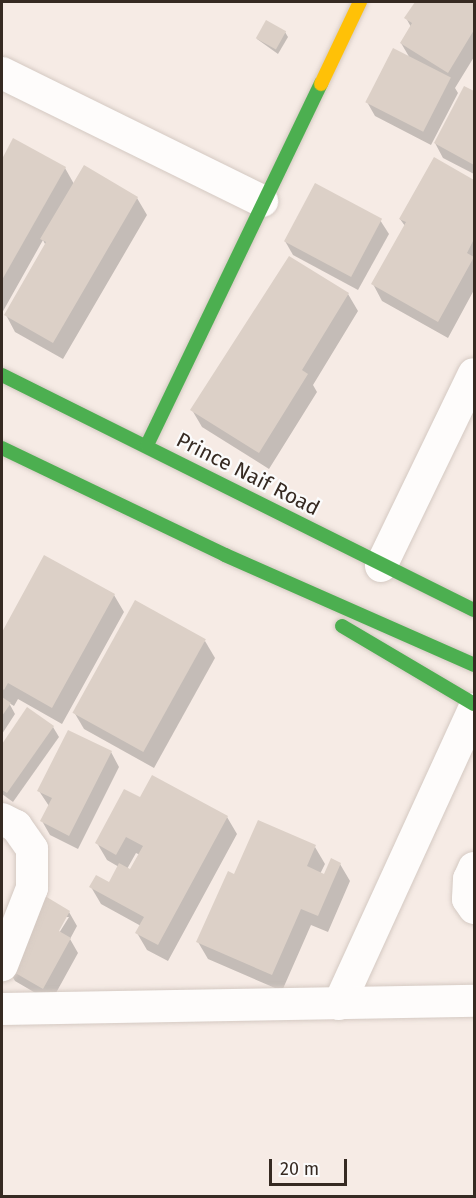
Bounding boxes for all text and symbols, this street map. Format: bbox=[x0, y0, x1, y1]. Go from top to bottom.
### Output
street label: Prince Naif Road bbox=[172, 427, 324, 521]
scale bar bbox=[272, 1147, 350, 1185]
text: 20 m bbox=[280, 1158, 319, 1180]

